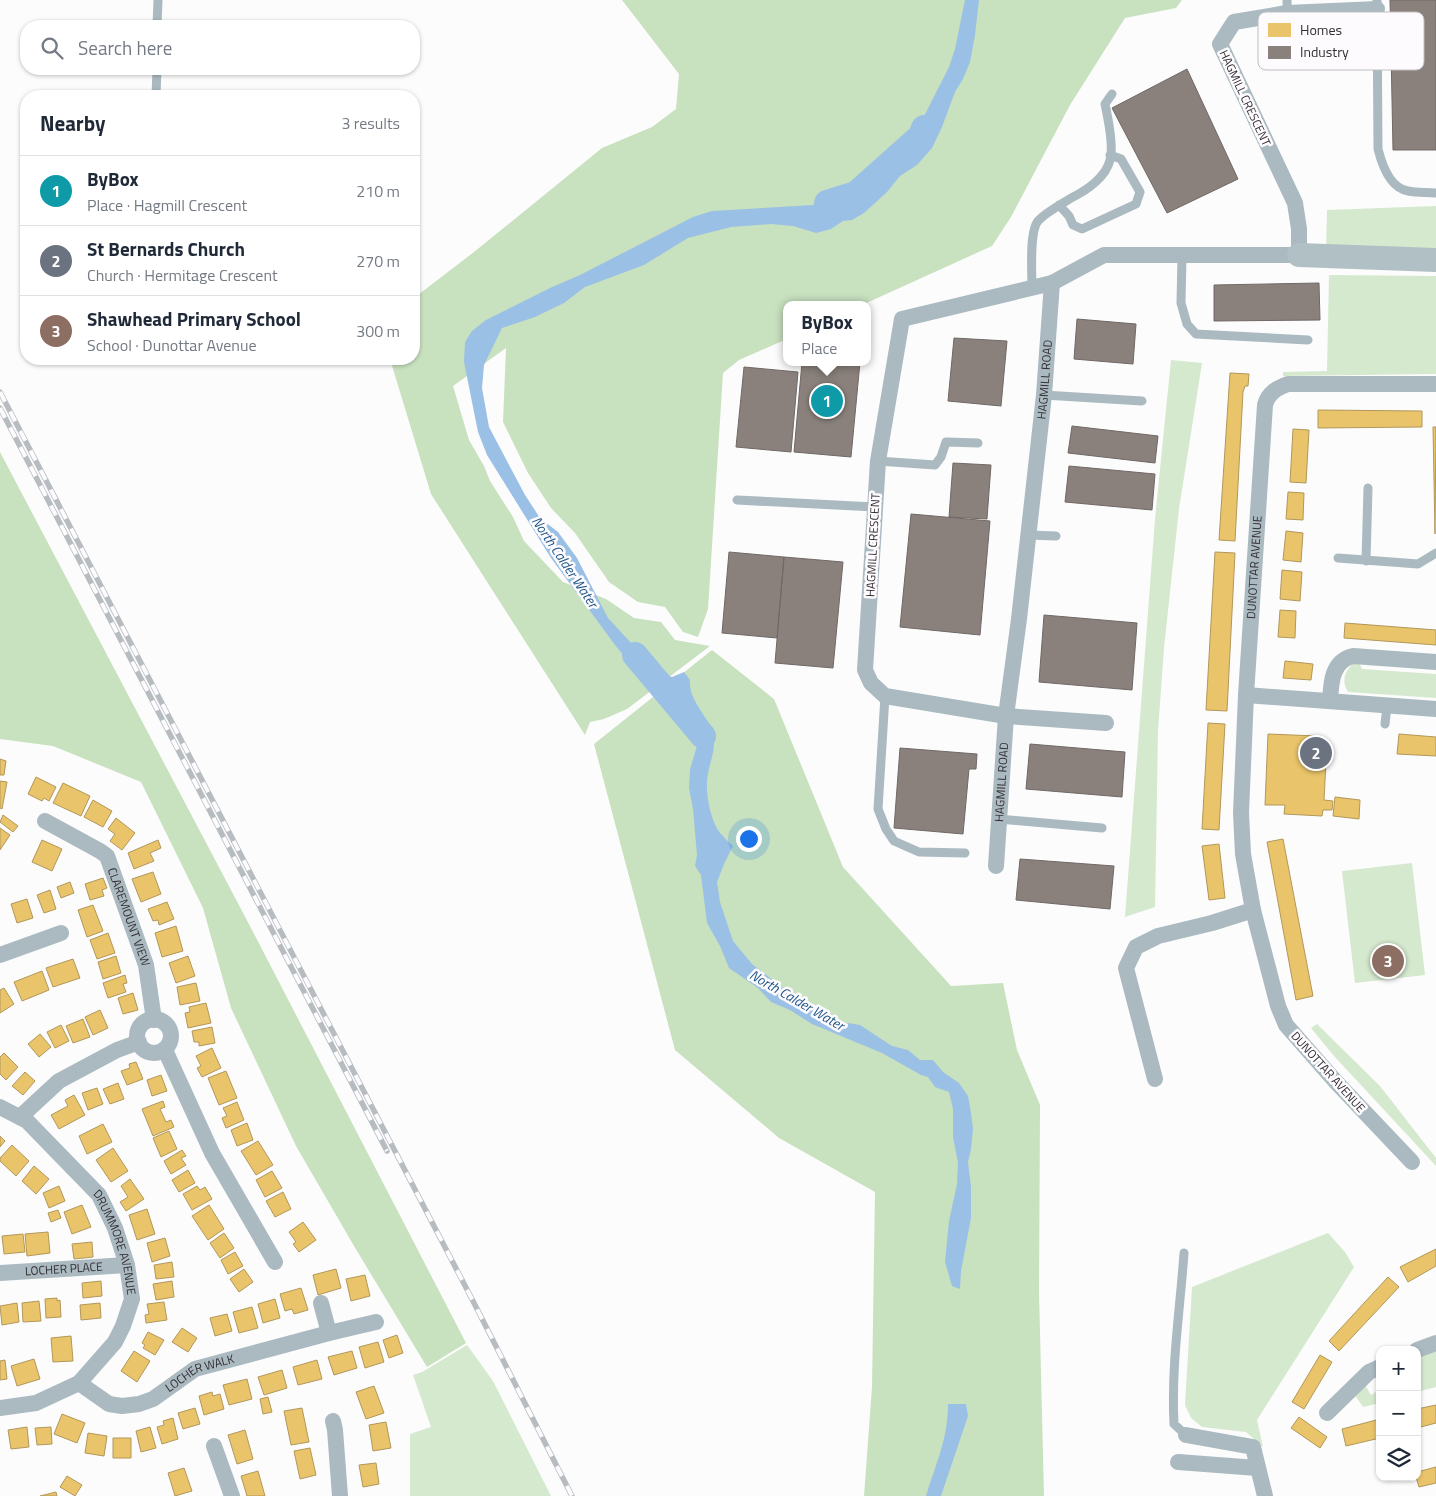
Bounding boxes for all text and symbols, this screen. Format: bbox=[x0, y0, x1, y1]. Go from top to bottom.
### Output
legend bbox=[1258, 12, 1424, 70]
text: Homes bbox=[1300, 19, 1342, 40]
search box bbox=[20, 20, 420, 75]
text: Search here bbox=[78, 33, 172, 62]
icon: search bbox=[38, 34, 66, 62]
text: Industry bbox=[1300, 41, 1349, 62]
street label: HAGMILL CRESCENT bbox=[1215, 47, 1276, 150]
text: Nearby bbox=[40, 107, 105, 139]
text: 3 results bbox=[341, 111, 400, 135]
text: ByBox bbox=[87, 164, 139, 193]
text: 1 bbox=[52, 179, 60, 203]
text: 210 m bbox=[356, 179, 400, 203]
text: Place · Hagmill Crescent bbox=[87, 193, 247, 217]
text: St Bernards Church bbox=[87, 234, 245, 263]
text: 2 bbox=[52, 249, 60, 273]
text: 270 m bbox=[356, 249, 400, 273]
text: Church · Hermitage Crescent bbox=[87, 263, 278, 287]
popup bbox=[783, 301, 871, 366]
text: Shawhead Primary School bbox=[87, 304, 301, 333]
text: ByBox bbox=[801, 307, 853, 336]
text: 3 bbox=[52, 319, 60, 343]
text: 300 m bbox=[356, 319, 400, 343]
text: School · Dunottar Avenue bbox=[87, 333, 257, 357]
text: Place bbox=[801, 336, 837, 360]
street label: HAGMILL ROAD bbox=[1031, 339, 1057, 420]
pin: 1 bbox=[811, 382, 843, 420]
street label: HAGMILL CRESCENT bbox=[860, 492, 885, 598]
water label: North Calder Water bbox=[527, 512, 605, 613]
street label: DUNOTTAR AVENUE bbox=[1241, 515, 1267, 620]
pin: 2 bbox=[1300, 734, 1332, 772]
street label: HAGMILL ROAD bbox=[989, 741, 1013, 823]
your location bbox=[736, 826, 762, 852]
street label: CLAREMOUNT VIEW bbox=[103, 865, 156, 969]
pin: 3 bbox=[1372, 942, 1404, 980]
water label: North Calder Water bbox=[746, 964, 850, 1036]
street label: DUNOTTAR AVENUE bbox=[1287, 1027, 1370, 1117]
street label: DRUMMORE AVENUE bbox=[89, 1184, 141, 1296]
street label: LOCHER PLACE bbox=[24, 1257, 104, 1280]
map controls bbox=[1376, 1346, 1421, 1481]
button: + bbox=[1376, 1346, 1421, 1391]
street label: LOCHER WALK bbox=[161, 1349, 236, 1397]
button: − bbox=[1376, 1391, 1421, 1436]
button: layers bbox=[1376, 1436, 1421, 1481]

